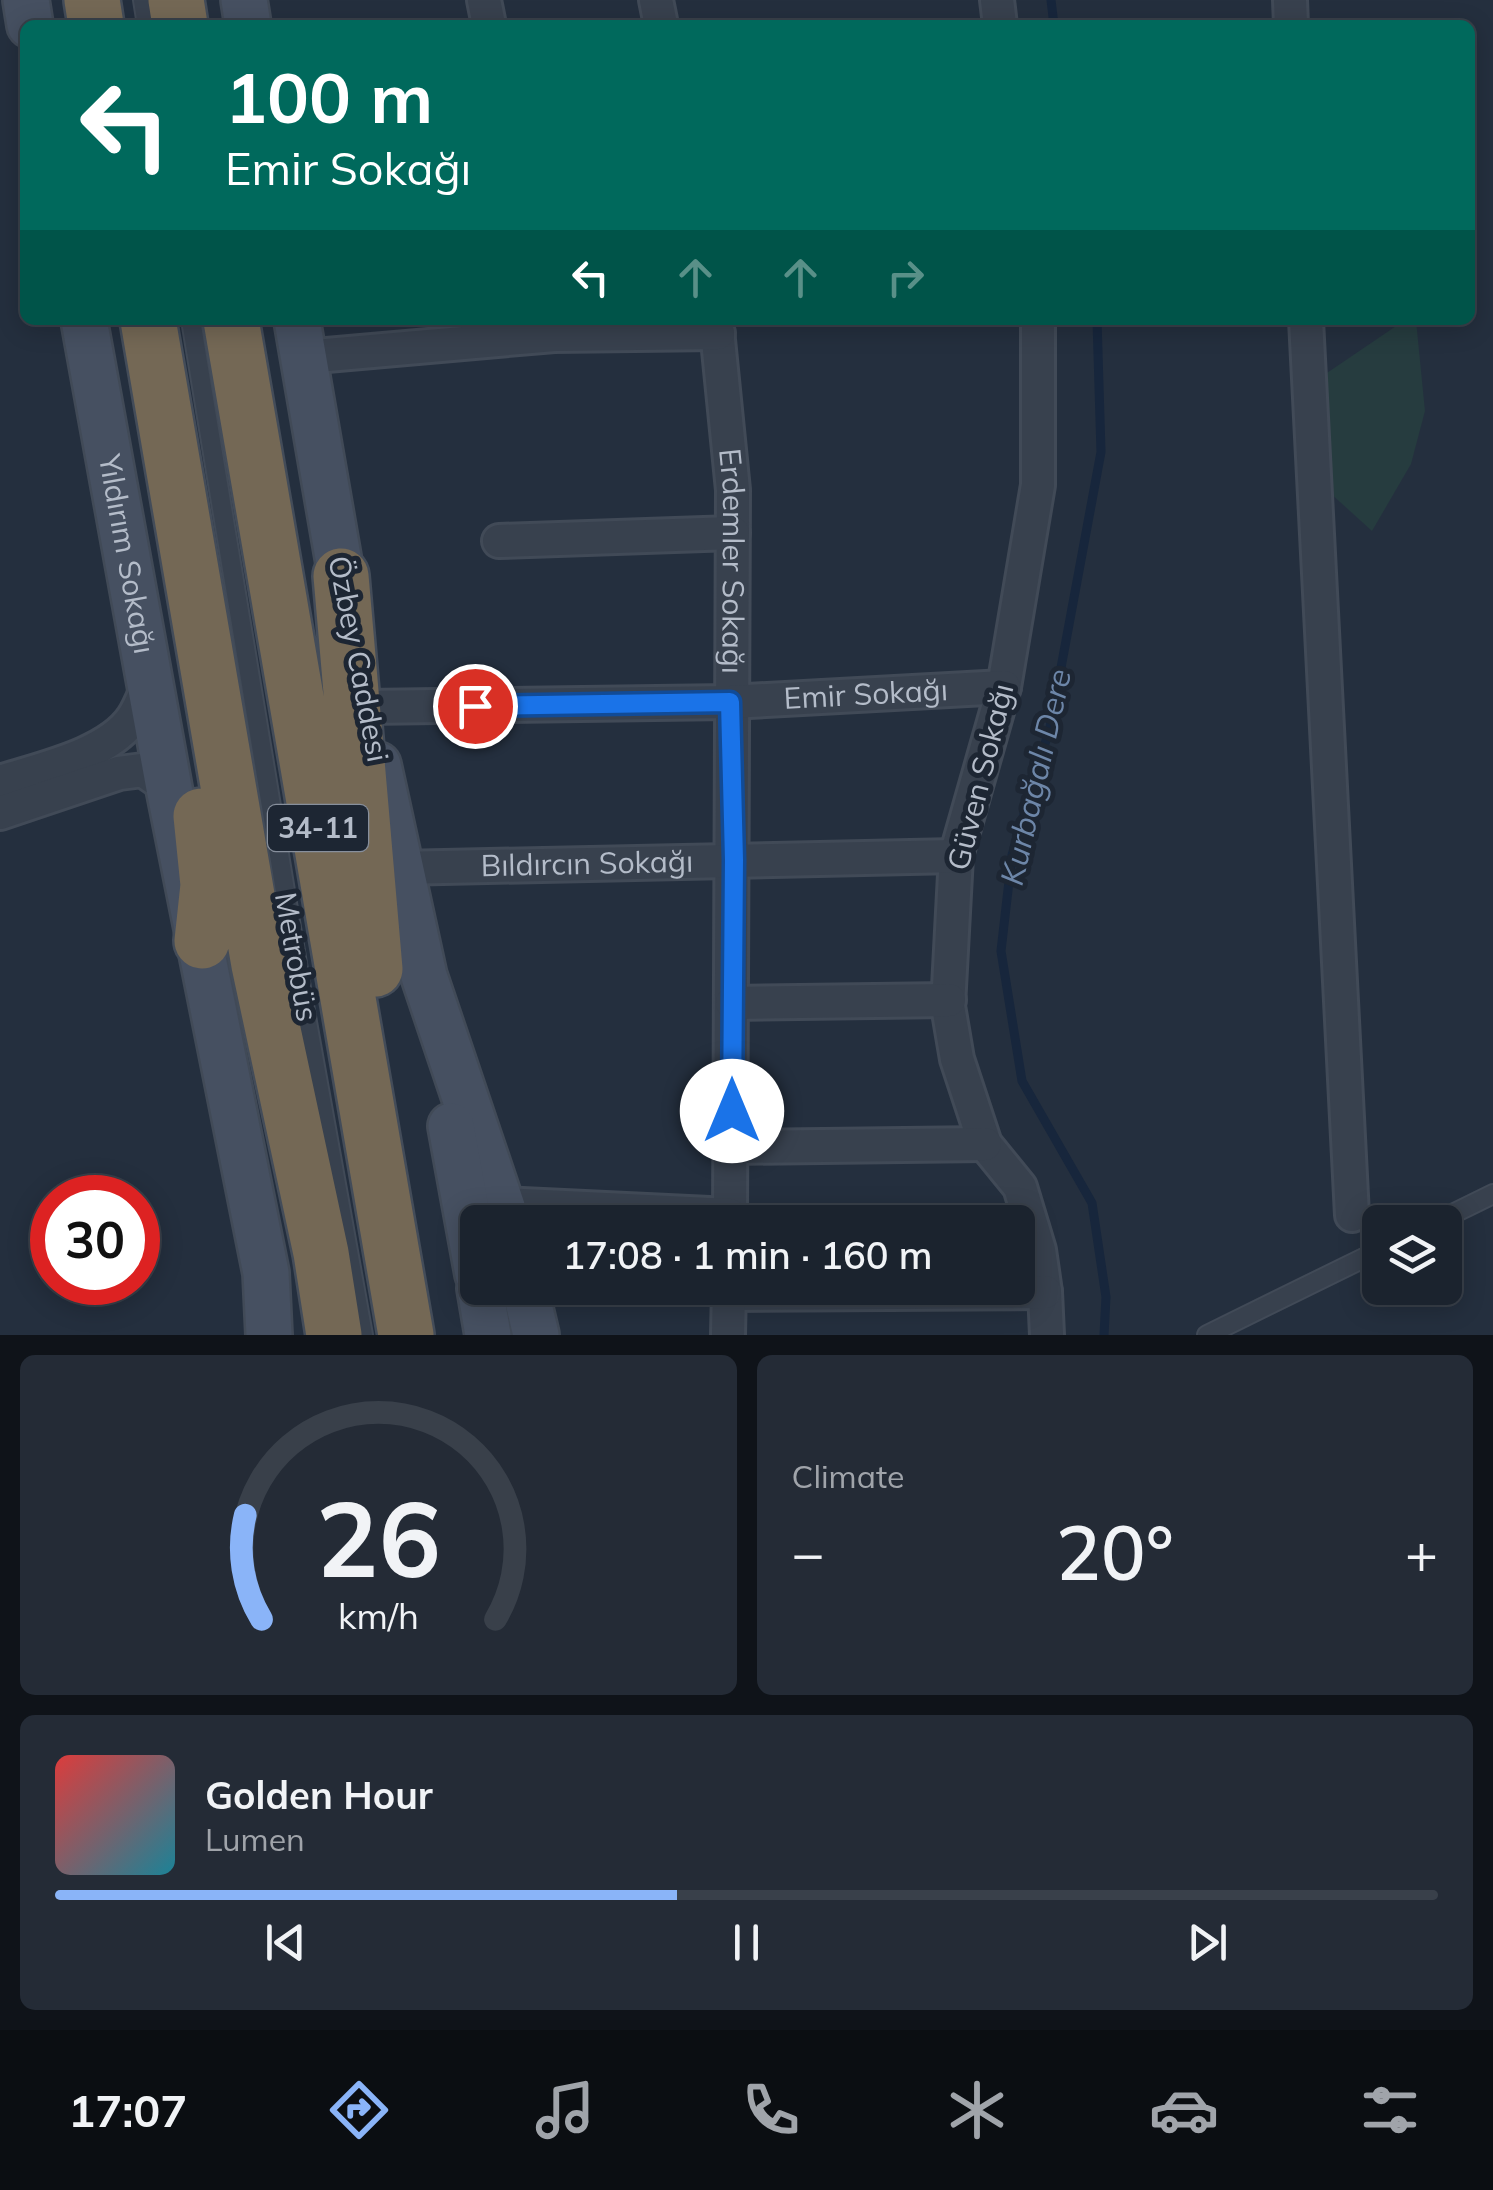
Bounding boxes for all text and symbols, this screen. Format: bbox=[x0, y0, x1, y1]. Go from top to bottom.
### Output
text: 100 m bbox=[225, 53, 433, 141]
icon: left bbox=[60, 60, 190, 190]
text: Emir Sokağı bbox=[225, 140, 471, 196]
icon: left bbox=[563, 250, 618, 305]
icon: ahead bbox=[668, 250, 723, 305]
icon: ahead bbox=[773, 250, 828, 305]
icon: right bbox=[878, 250, 933, 305]
street label: Erdemler Sokağı bbox=[711, 447, 753, 674]
street label: Yıldırım Sokağı bbox=[91, 450, 164, 657]
street label: Özbey Caddesi bbox=[320, 553, 398, 765]
pin bbox=[433, 664, 518, 749]
water label: Kurbağalı Dere bbox=[991, 665, 1079, 889]
street label: Emir Sokağı bbox=[783, 670, 949, 717]
icon: arrive bbox=[448, 679, 503, 734]
street label: Güven Sokağı bbox=[938, 679, 1022, 874]
road number: 34-11 bbox=[268, 805, 368, 851]
street label: Bıldırcın Sokağı bbox=[480, 842, 693, 884]
street label: Metrobüs bbox=[267, 889, 327, 1024]
position arrow bbox=[680, 1059, 784, 1163]
speed limit sign: 30 bbox=[30, 1175, 160, 1305]
map controls bbox=[1362, 1205, 1462, 1305]
button: layers bbox=[1362, 1205, 1462, 1305]
text: 17:08 · 1 min · 160 m bbox=[562, 1231, 933, 1279]
text: Climate bbox=[792, 1456, 904, 1496]
text: 26 bbox=[316, 1472, 441, 1603]
text: 20° bbox=[1056, 1505, 1174, 1599]
text: − bbox=[792, 1518, 825, 1587]
text: + bbox=[1405, 1518, 1438, 1587]
text: km/h bbox=[338, 1593, 419, 1638]
text: Golden Hour bbox=[205, 1771, 433, 1819]
text: Lumen bbox=[205, 1819, 305, 1859]
icon: previous bbox=[258, 1915, 313, 1970]
icon: pause bbox=[719, 1915, 774, 1970]
icon: next bbox=[1180, 1915, 1235, 1970]
icon: directions bbox=[324, 2075, 394, 2145]
icon: music bbox=[530, 2075, 600, 2145]
icon: phone bbox=[736, 2075, 806, 2145]
icon: climate bbox=[942, 2075, 1012, 2145]
icon: car bbox=[1149, 2075, 1219, 2145]
icon: filters bbox=[1355, 2075, 1425, 2145]
text: 17:07 bbox=[68, 2082, 187, 2138]

